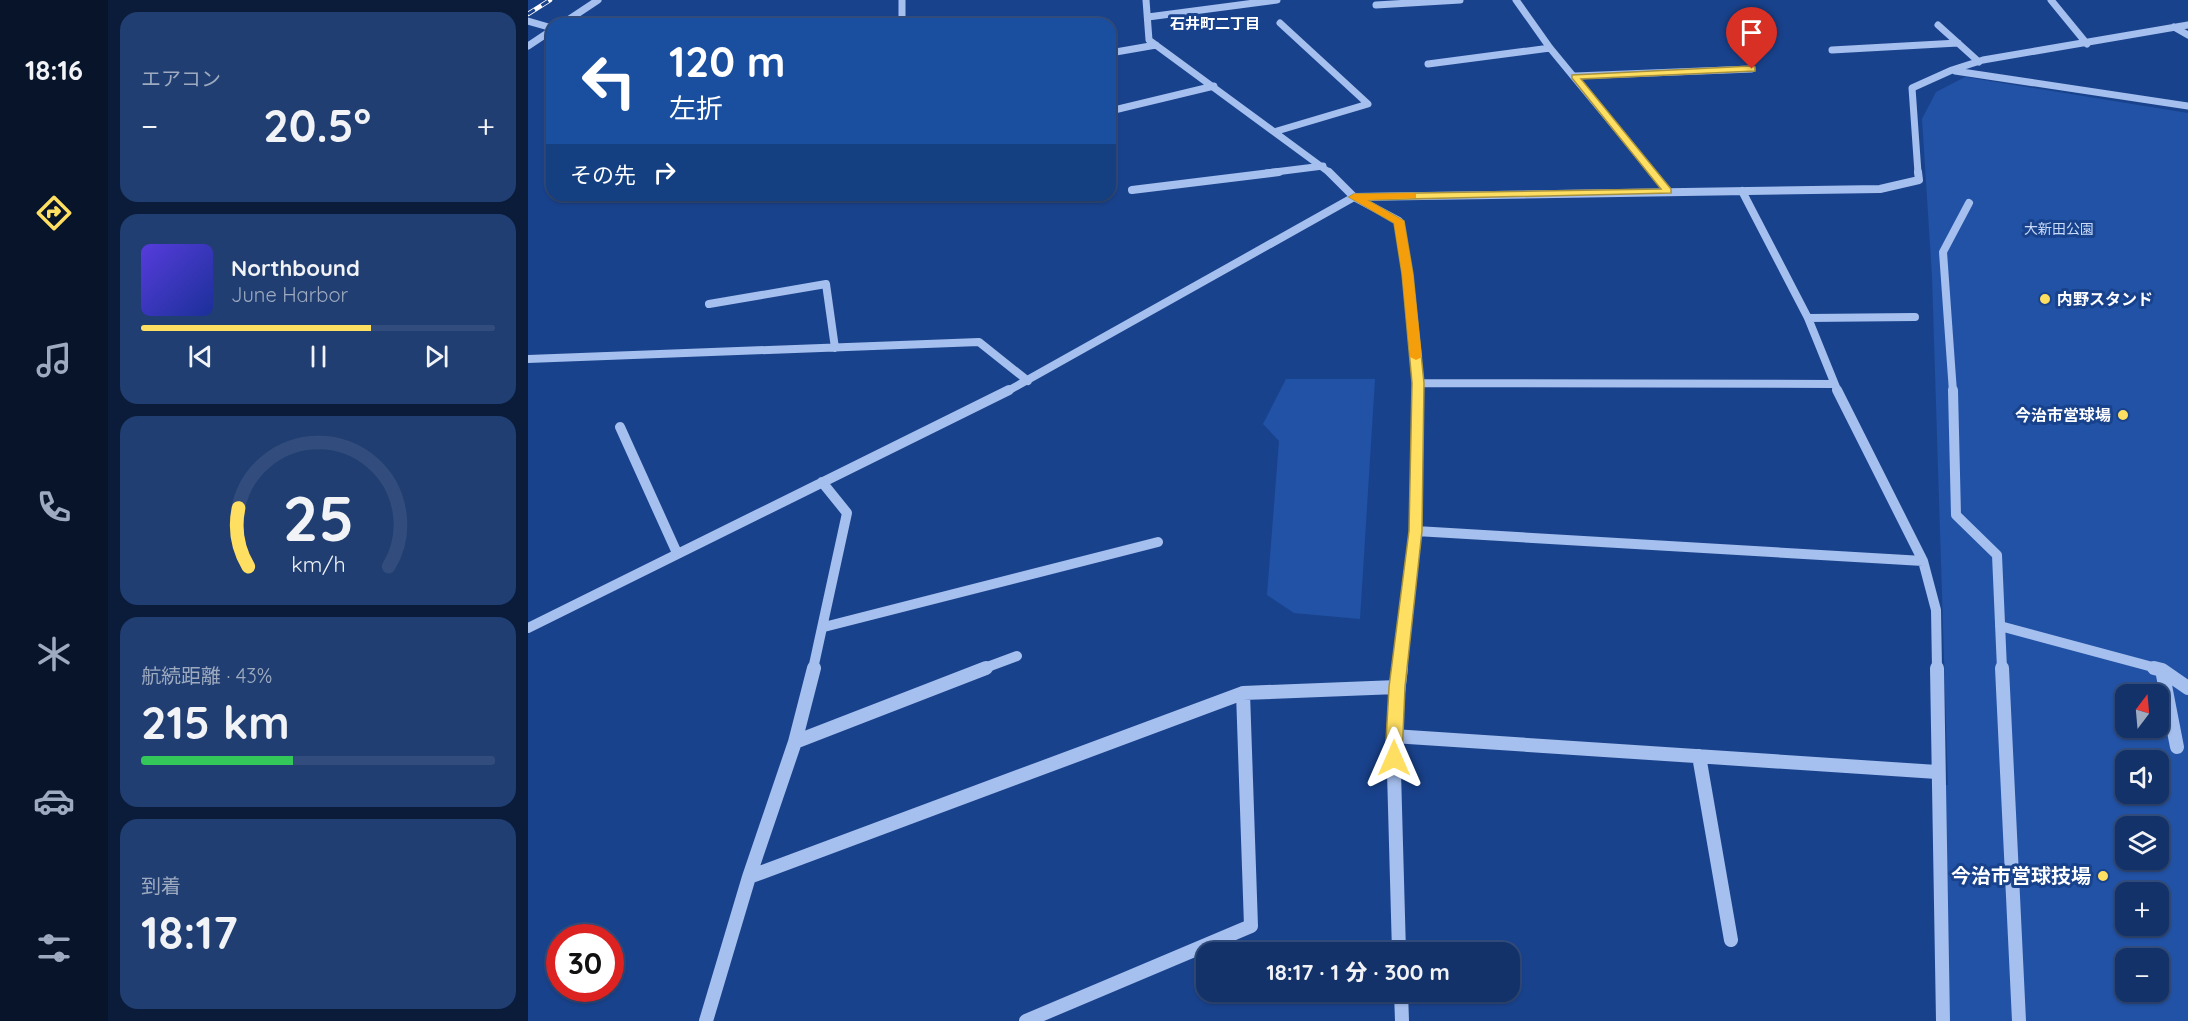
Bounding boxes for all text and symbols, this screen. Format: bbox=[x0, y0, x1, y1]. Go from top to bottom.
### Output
pin bbox=[1726, 7, 1777, 69]
district label: 石井町二丁目 bbox=[1170, 14, 1260, 33]
icon: arrive bbox=[1735, 16, 1768, 49]
text: 120 m bbox=[669, 35, 786, 88]
icon: left bbox=[570, 42, 648, 120]
text: 18:16 bbox=[25, 53, 83, 87]
text: エアコン bbox=[141, 66, 221, 91]
text: 左折 bbox=[669, 91, 723, 125]
text: 20.5° bbox=[263, 97, 371, 153]
text: − bbox=[141, 105, 158, 146]
text: + bbox=[476, 105, 495, 146]
icon: right bbox=[648, 156, 681, 189]
text: その先 bbox=[570, 161, 636, 189]
icon: directions bbox=[33, 192, 75, 234]
park label: 大新田公園 bbox=[2024, 220, 2094, 238]
text: Northbound bbox=[231, 254, 360, 282]
text: June Harbor bbox=[231, 282, 348, 307]
place label: 内野スタンド bbox=[2057, 289, 2153, 309]
marker: 内野スタンド bbox=[2038, 292, 2052, 306]
icon: music bbox=[33, 339, 75, 381]
icon: previous bbox=[184, 340, 217, 373]
icon: pause bbox=[302, 340, 335, 373]
icon: next bbox=[420, 340, 453, 373]
place label: 今治市営球場 bbox=[2015, 405, 2111, 425]
marker: 今治市営球場 bbox=[2116, 408, 2130, 422]
text: 25 bbox=[282, 480, 354, 558]
icon: phone bbox=[33, 486, 75, 528]
text: km/h bbox=[291, 552, 345, 578]
icon: climate bbox=[33, 633, 75, 675]
text: 航続距離 · 43% bbox=[141, 663, 272, 688]
north arrow bbox=[2115, 684, 2169, 738]
map controls bbox=[2115, 684, 2169, 1002]
text: 215 km bbox=[141, 694, 290, 750]
position arrow bbox=[1362, 726, 1426, 790]
button: sound bbox=[2115, 750, 2169, 804]
icon: car bbox=[33, 780, 75, 822]
button: layers bbox=[2115, 816, 2169, 870]
place label: 今治市営球技場 bbox=[1951, 863, 2091, 888]
marker: 今治市営球技場 bbox=[2096, 869, 2110, 883]
text: 到着 bbox=[141, 873, 181, 898]
button: + bbox=[2115, 882, 2169, 936]
text: 18:17 bbox=[141, 904, 238, 960]
speed limit sign: 30 bbox=[546, 924, 624, 1002]
icon: filters bbox=[33, 927, 75, 969]
button: − bbox=[2115, 948, 2169, 1002]
text: 18:17 · 1 分 · 300 m bbox=[1266, 958, 1450, 986]

